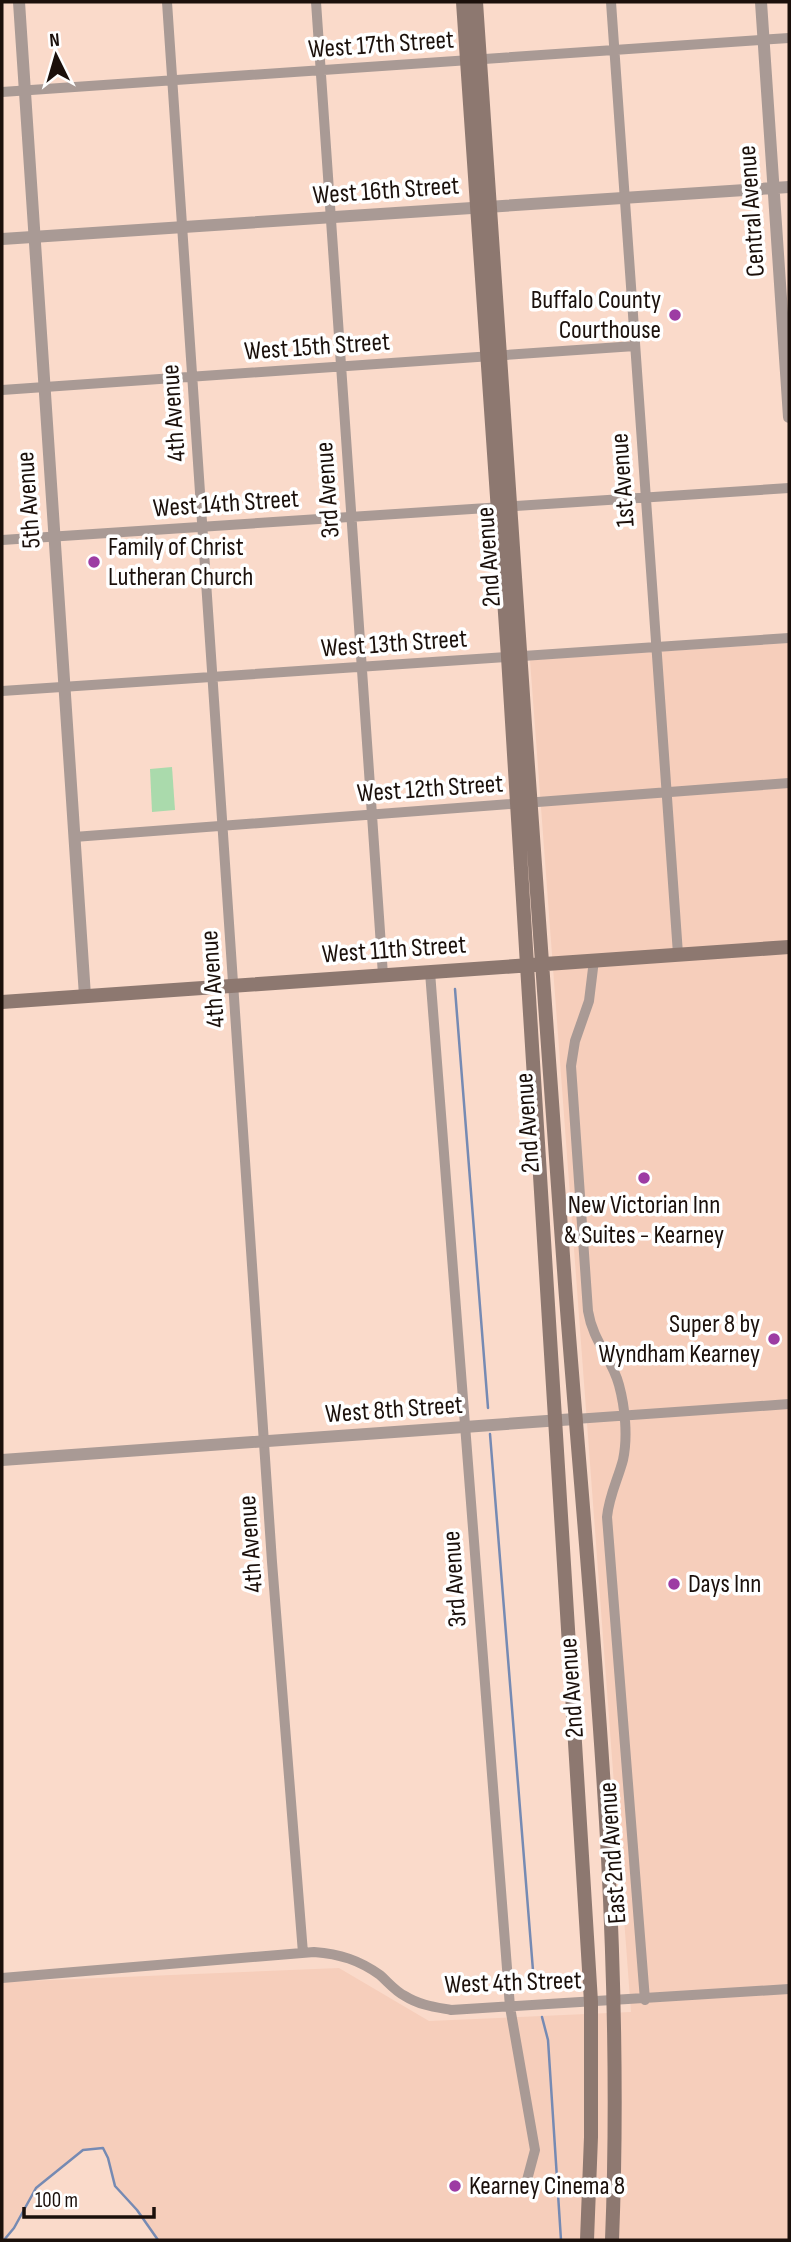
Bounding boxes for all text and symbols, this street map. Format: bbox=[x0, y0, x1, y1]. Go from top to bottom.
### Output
north arrow bbox=[21, 21, 91, 91]
street label: West 17th Street bbox=[307, 24, 455, 66]
text: N bbox=[49, 29, 61, 52]
street label: Central Avenue bbox=[732, 144, 772, 278]
street label: West 16th Street bbox=[312, 170, 460, 212]
place label: Buffalo County Courthouse bbox=[531, 285, 661, 346]
marker: Buffalo County Courthouse bbox=[667, 307, 683, 323]
street label: West 15th Street bbox=[243, 326, 391, 368]
street label: 4th Avenue bbox=[155, 363, 193, 463]
street label: 1st Avenue bbox=[604, 432, 642, 528]
street label: 3rd Avenue bbox=[309, 441, 347, 539]
street label: 5th Avenue bbox=[10, 450, 48, 550]
street label: West 14th Street bbox=[152, 483, 300, 525]
street label: 2nd Avenue bbox=[470, 506, 508, 608]
place label: Family of Christ Lutheran Church bbox=[108, 532, 254, 593]
marker: Family of Christ Lutheran Church bbox=[86, 554, 102, 570]
street label: West 13th Street bbox=[320, 623, 468, 665]
street label: West 12th Street bbox=[356, 768, 504, 810]
street label: 4th Avenue bbox=[194, 929, 232, 1029]
street label: West 11th Street bbox=[321, 929, 467, 970]
street label: 2nd Avenue bbox=[509, 1072, 547, 1174]
marker: New Victorian Inn & Suites - Kearney bbox=[636, 1170, 652, 1186]
place label: New Victorian Inn & Suites - Kearney bbox=[564, 1190, 724, 1251]
place label: Super 8 by Wyndham Kearney bbox=[599, 1309, 760, 1370]
marker: Super 8 by Wyndham Kearney bbox=[766, 1331, 782, 1347]
street label: West 8th Street bbox=[324, 1390, 464, 1430]
street label: 4th Avenue bbox=[232, 1494, 270, 1594]
street label: 3rd Avenue bbox=[436, 1530, 474, 1628]
place label: Days Inn bbox=[688, 1569, 761, 1600]
marker: Days Inn bbox=[666, 1576, 682, 1592]
street label: 2nd Avenue bbox=[553, 1637, 591, 1739]
street label: East 2nd Avenue bbox=[593, 1781, 633, 1925]
street label: West 4th Street bbox=[444, 1965, 582, 2001]
place label: Kearney Cinema 8 bbox=[469, 2171, 625, 2202]
scale bar bbox=[24, 2176, 154, 2220]
marker: Kearney Cinema 8 bbox=[447, 2178, 463, 2194]
text: 100 m bbox=[35, 2188, 78, 2213]

